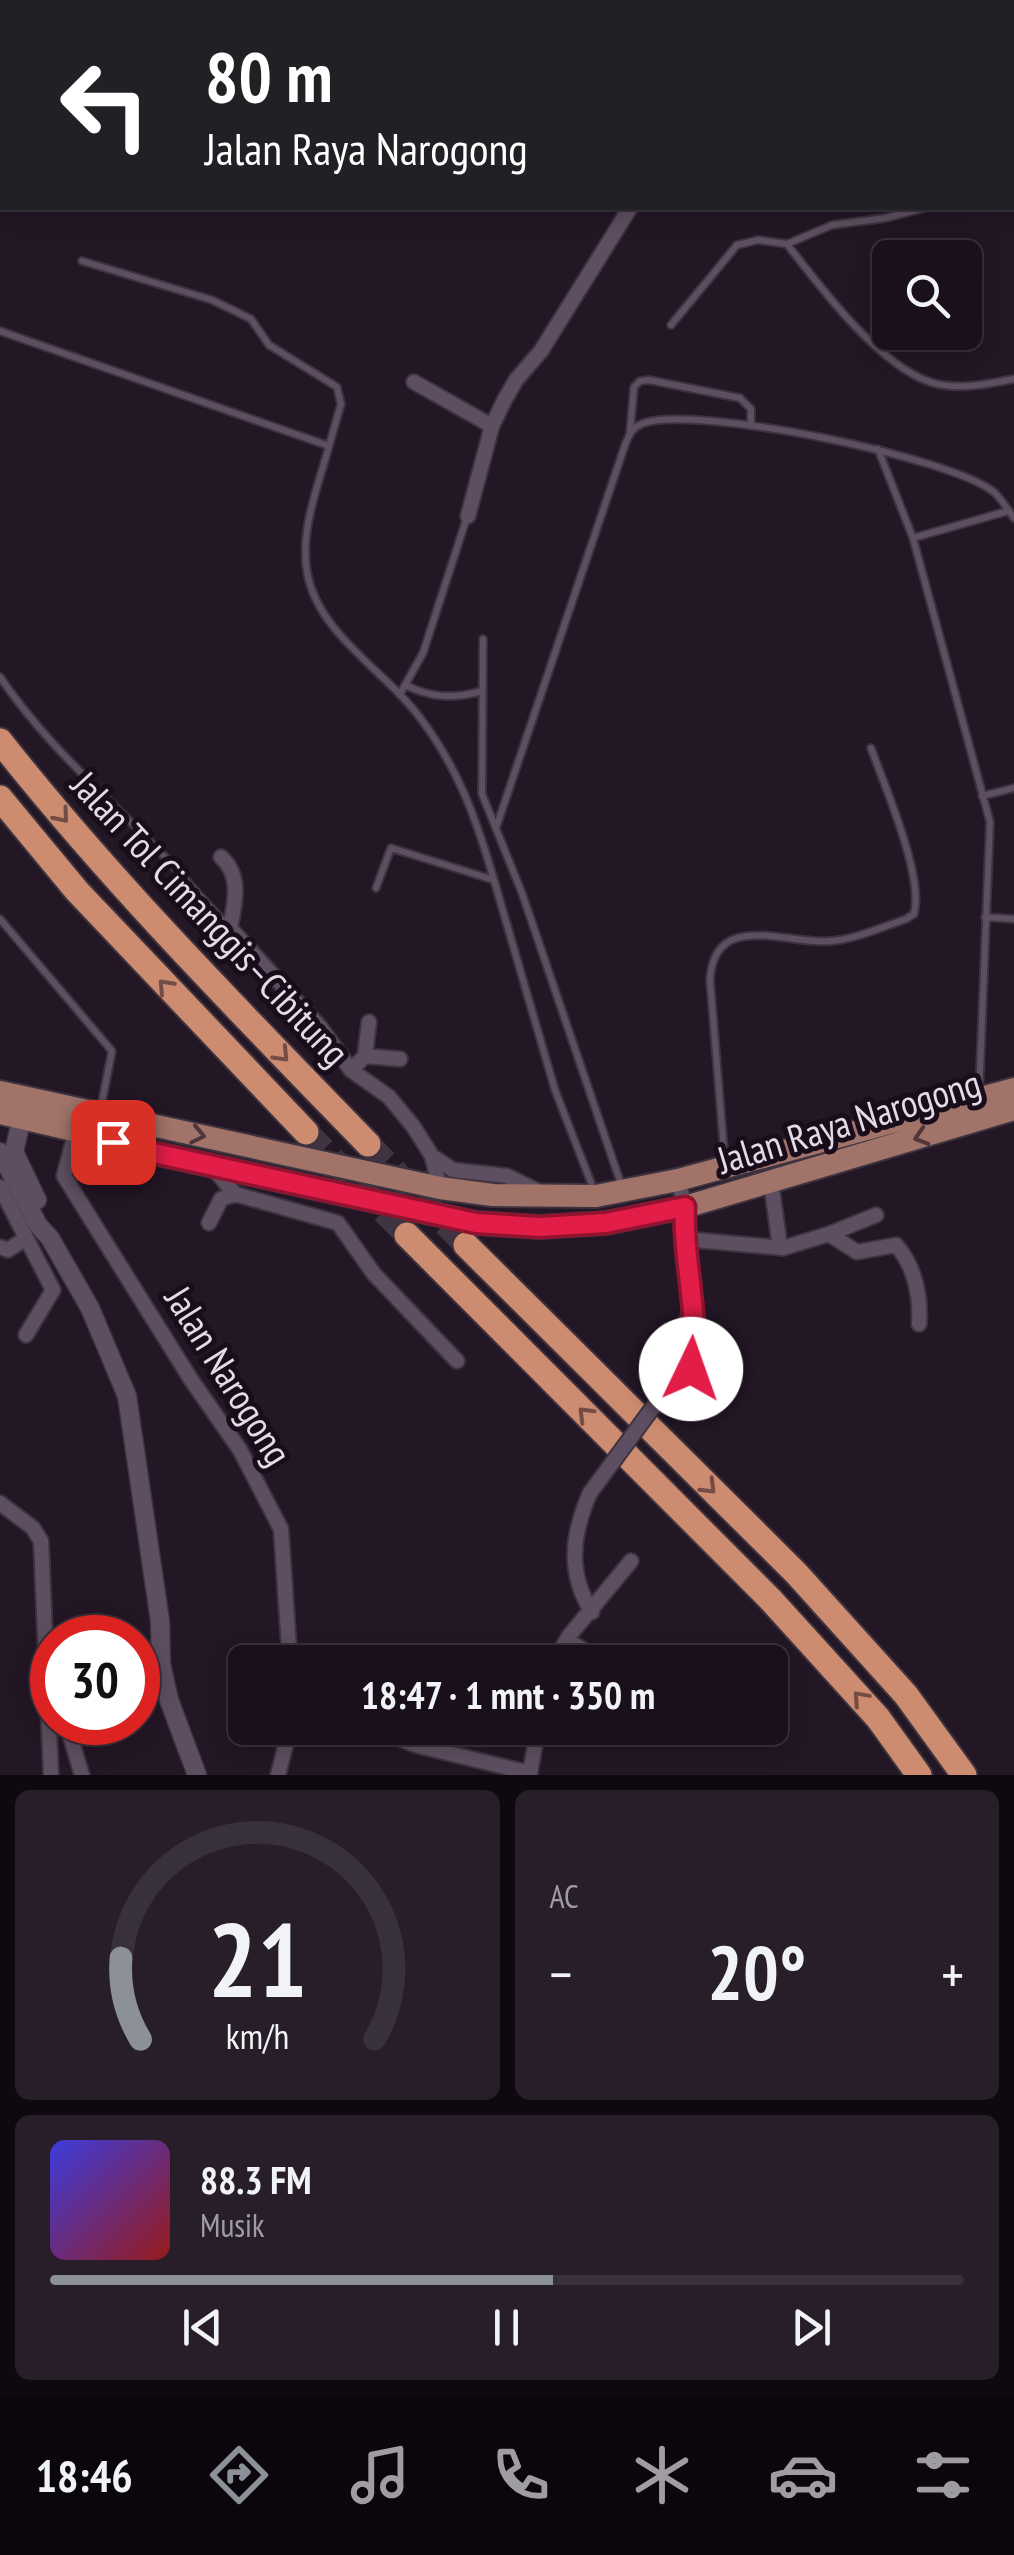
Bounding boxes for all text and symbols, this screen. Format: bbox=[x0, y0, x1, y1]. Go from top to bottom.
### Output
text: 80 m bbox=[205, 31, 333, 121]
icon: left bbox=[40, 40, 170, 170]
text: Jalan Raya Narogong bbox=[205, 119, 528, 177]
map controls bbox=[872, 240, 982, 350]
button: search bbox=[872, 240, 982, 350]
street label: Jalan Tol Cimanggis–Cibitung bbox=[61, 760, 360, 1076]
one-way arrow bbox=[50, 804, 68, 822]
one-way arrow bbox=[158, 979, 176, 998]
one-way arrow bbox=[270, 1044, 288, 1062]
street label: Jalan Raya Narogong bbox=[710, 1057, 986, 1184]
pin bbox=[71, 1100, 156, 1185]
icon: arrive bbox=[86, 1115, 141, 1170]
one-way arrow bbox=[189, 1123, 206, 1144]
one-way arrow bbox=[913, 1125, 930, 1146]
street label: Jalan Narogong bbox=[155, 1276, 303, 1474]
position arrow bbox=[639, 1317, 743, 1421]
one-way arrow bbox=[579, 1408, 597, 1426]
one-way arrow bbox=[697, 1475, 715, 1493]
speed limit sign: 30 bbox=[30, 1615, 160, 1745]
text: 18:47 · 1 mnt · 350 m bbox=[361, 1670, 655, 1719]
one-way arrow bbox=[854, 1691, 872, 1710]
text: AC bbox=[550, 1875, 579, 1917]
text: 21 bbox=[208, 1891, 307, 2026]
text: 20° bbox=[707, 1924, 806, 2021]
text: − bbox=[550, 1938, 572, 2009]
text: + bbox=[941, 1938, 964, 2009]
text: km/h bbox=[226, 2013, 289, 2059]
text: 88.3 FM bbox=[200, 2155, 312, 2204]
text: Musik bbox=[200, 2204, 264, 2246]
icon: previous bbox=[175, 2300, 230, 2355]
icon: pause bbox=[479, 2300, 534, 2355]
icon: next bbox=[784, 2300, 839, 2355]
icon: directions bbox=[204, 2440, 274, 2510]
icon: music bbox=[345, 2440, 415, 2510]
icon: phone bbox=[486, 2440, 556, 2510]
icon: climate bbox=[627, 2440, 697, 2510]
icon: car bbox=[768, 2440, 838, 2510]
icon: filters bbox=[908, 2440, 978, 2510]
text: 18:46 bbox=[35, 2446, 133, 2504]

